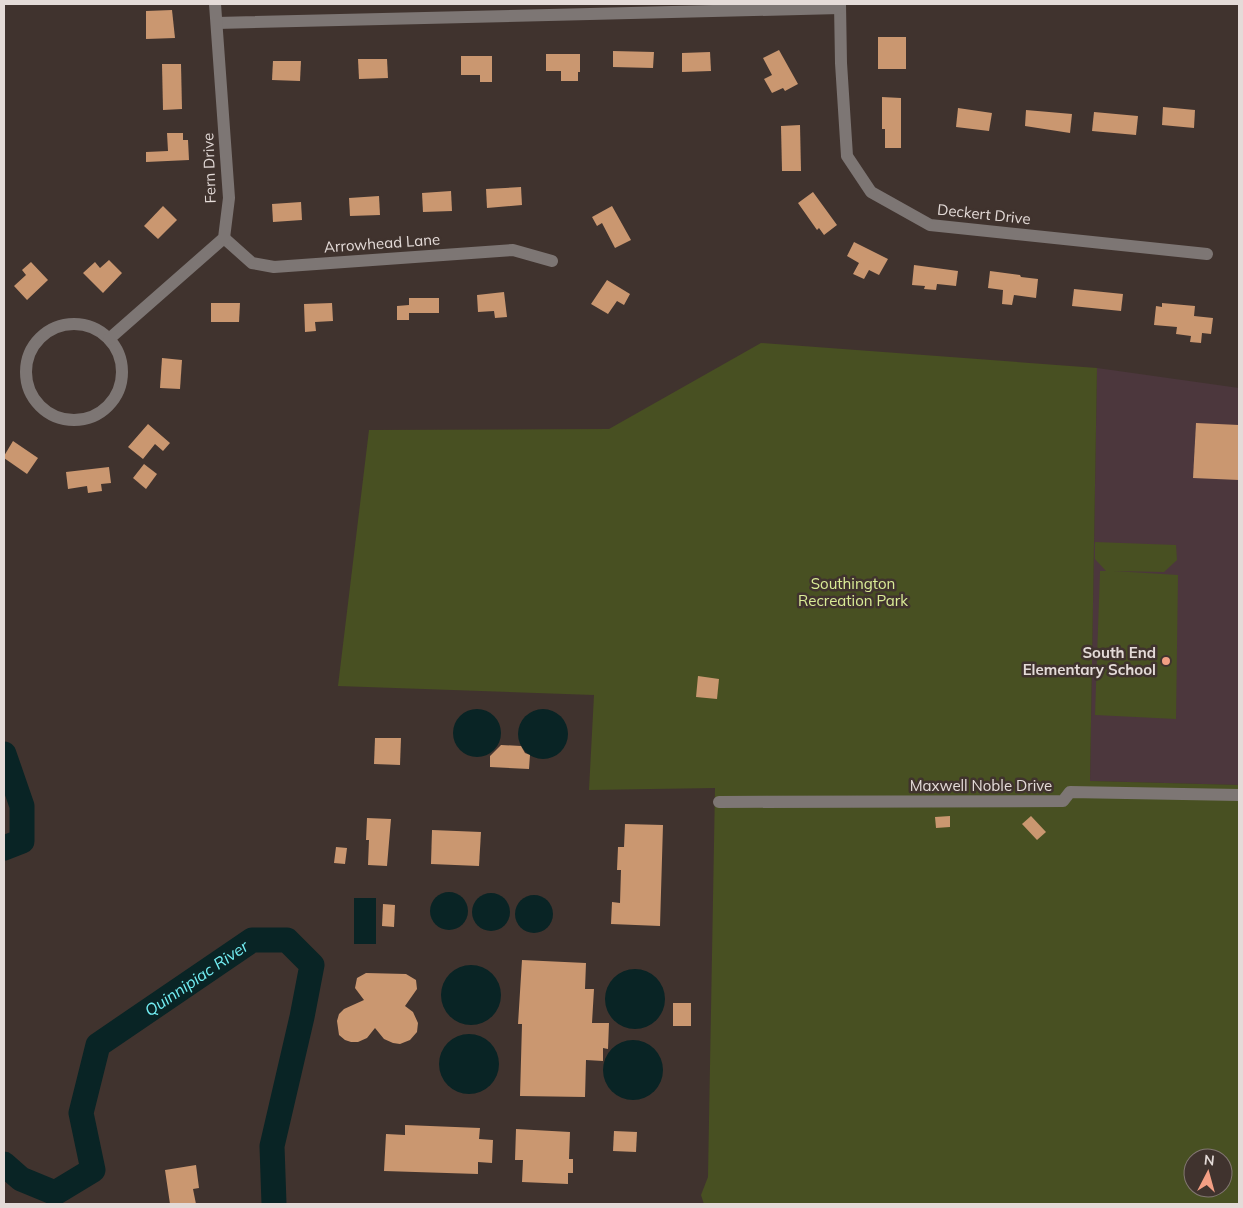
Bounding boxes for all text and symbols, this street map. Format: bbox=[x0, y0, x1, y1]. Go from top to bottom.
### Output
street label: Fern Drive bbox=[198, 132, 220, 204]
street label: Deckert Drive bbox=[936, 200, 1032, 228]
street label: Arrowhead Lane bbox=[323, 229, 441, 257]
park label: Southington Recreation Park bbox=[798, 574, 908, 610]
place label: South End Elementary School bbox=[1023, 643, 1156, 679]
marker: South End Elementary School bbox=[1160, 655, 1172, 667]
street label: Maxwell Noble Drive bbox=[910, 776, 1052, 795]
water label: Quinnipiac River bbox=[141, 935, 253, 1020]
north arrow bbox=[1183, 1148, 1233, 1198]
text: N bbox=[1203, 1151, 1216, 1170]

